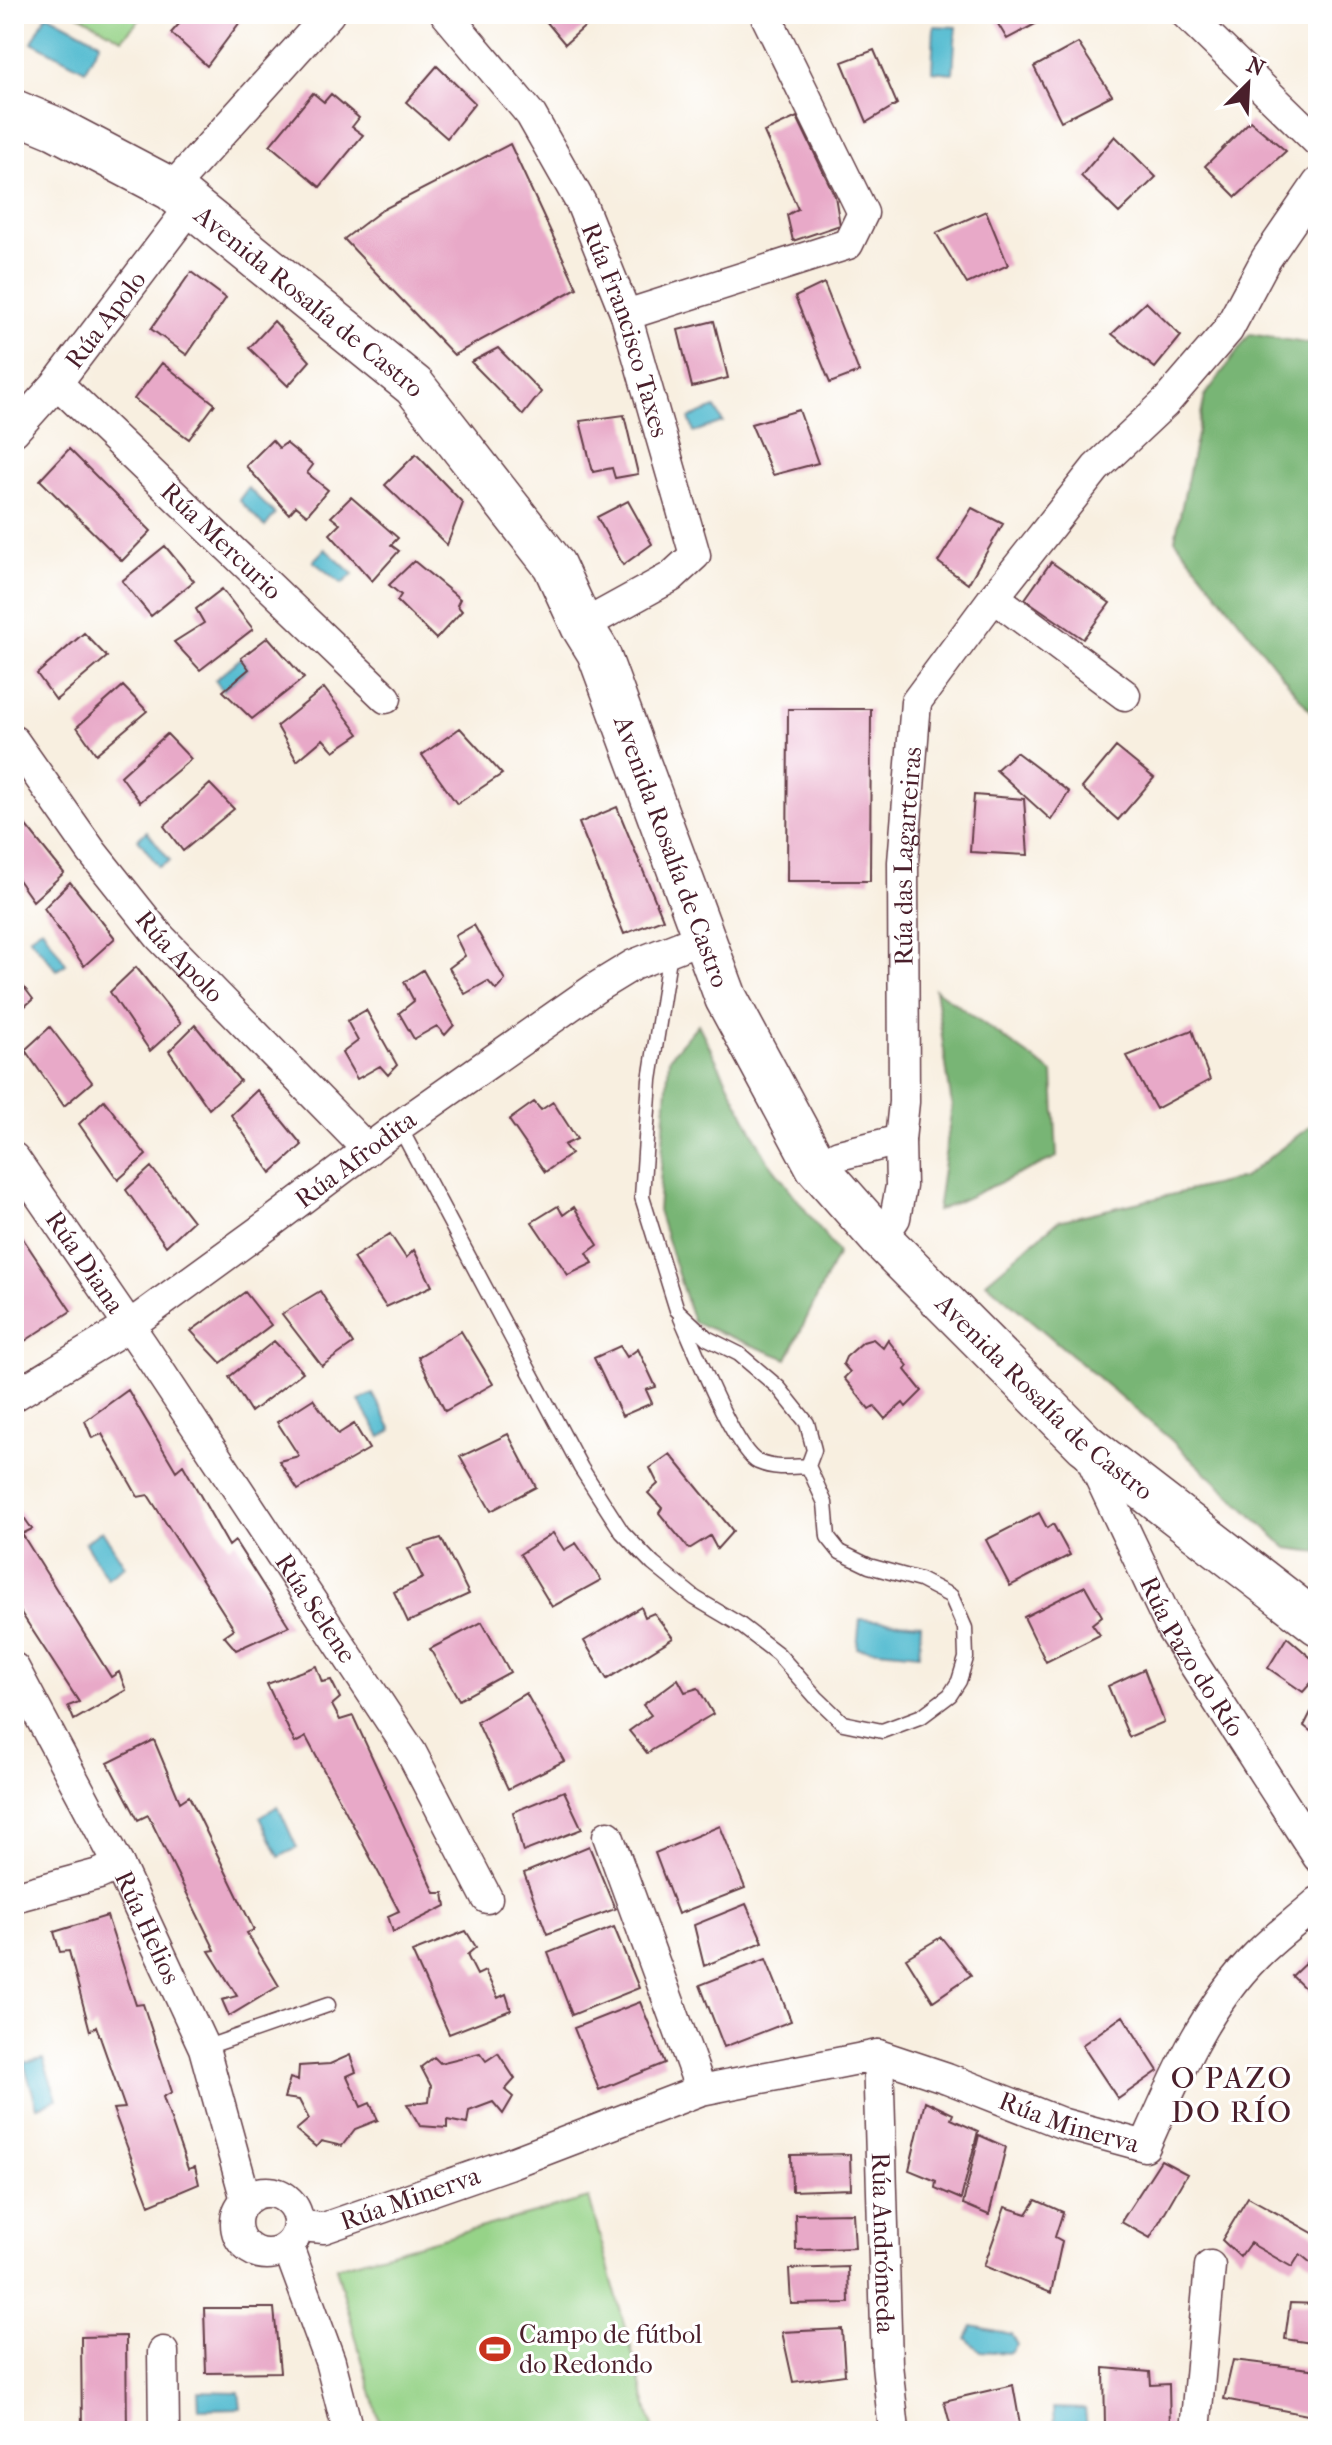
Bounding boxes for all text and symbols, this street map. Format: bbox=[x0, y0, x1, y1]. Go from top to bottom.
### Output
north arrow bbox=[1208, 44, 1288, 124]
text: N bbox=[1243, 51, 1269, 82]
street label: Avenida Rosalía de Castro bbox=[188, 198, 432, 403]
street label: Rúa Francisco Taxes bbox=[575, 218, 676, 441]
street label: Rúa Apolo bbox=[58, 264, 152, 375]
street label: Rúa Mercurio bbox=[155, 476, 289, 606]
street label: Avenida Rosalía de Castro bbox=[607, 711, 736, 992]
street label: Rúa das Lagarteiras bbox=[887, 745, 928, 966]
street label: Rúa Apolo bbox=[129, 904, 230, 1009]
street label: Rúa Afrodita bbox=[289, 1103, 423, 1214]
street label: Rúa Diana bbox=[39, 1205, 132, 1320]
street label: Avenida Rosalía de Castro bbox=[929, 1287, 1159, 1506]
street label: Rúa Selene bbox=[269, 1547, 363, 1669]
street label: Rúa Pazo do Río bbox=[1133, 1571, 1252, 1742]
street label: Rúa Helios bbox=[108, 1866, 188, 1989]
district label: O PAZO DO RÍO bbox=[1171, 2061, 1293, 2130]
street label: Rúa Minerva bbox=[995, 2085, 1144, 2160]
street label: Rúa Andrómeda bbox=[865, 2152, 902, 2335]
street label: Rúa Minerva bbox=[336, 2159, 485, 2237]
place label: Campo de fútbol do Redondo bbox=[519, 2319, 702, 2380]
sports icon: Campo de fútbol do Redondo bbox=[478, 2332, 512, 2366]

